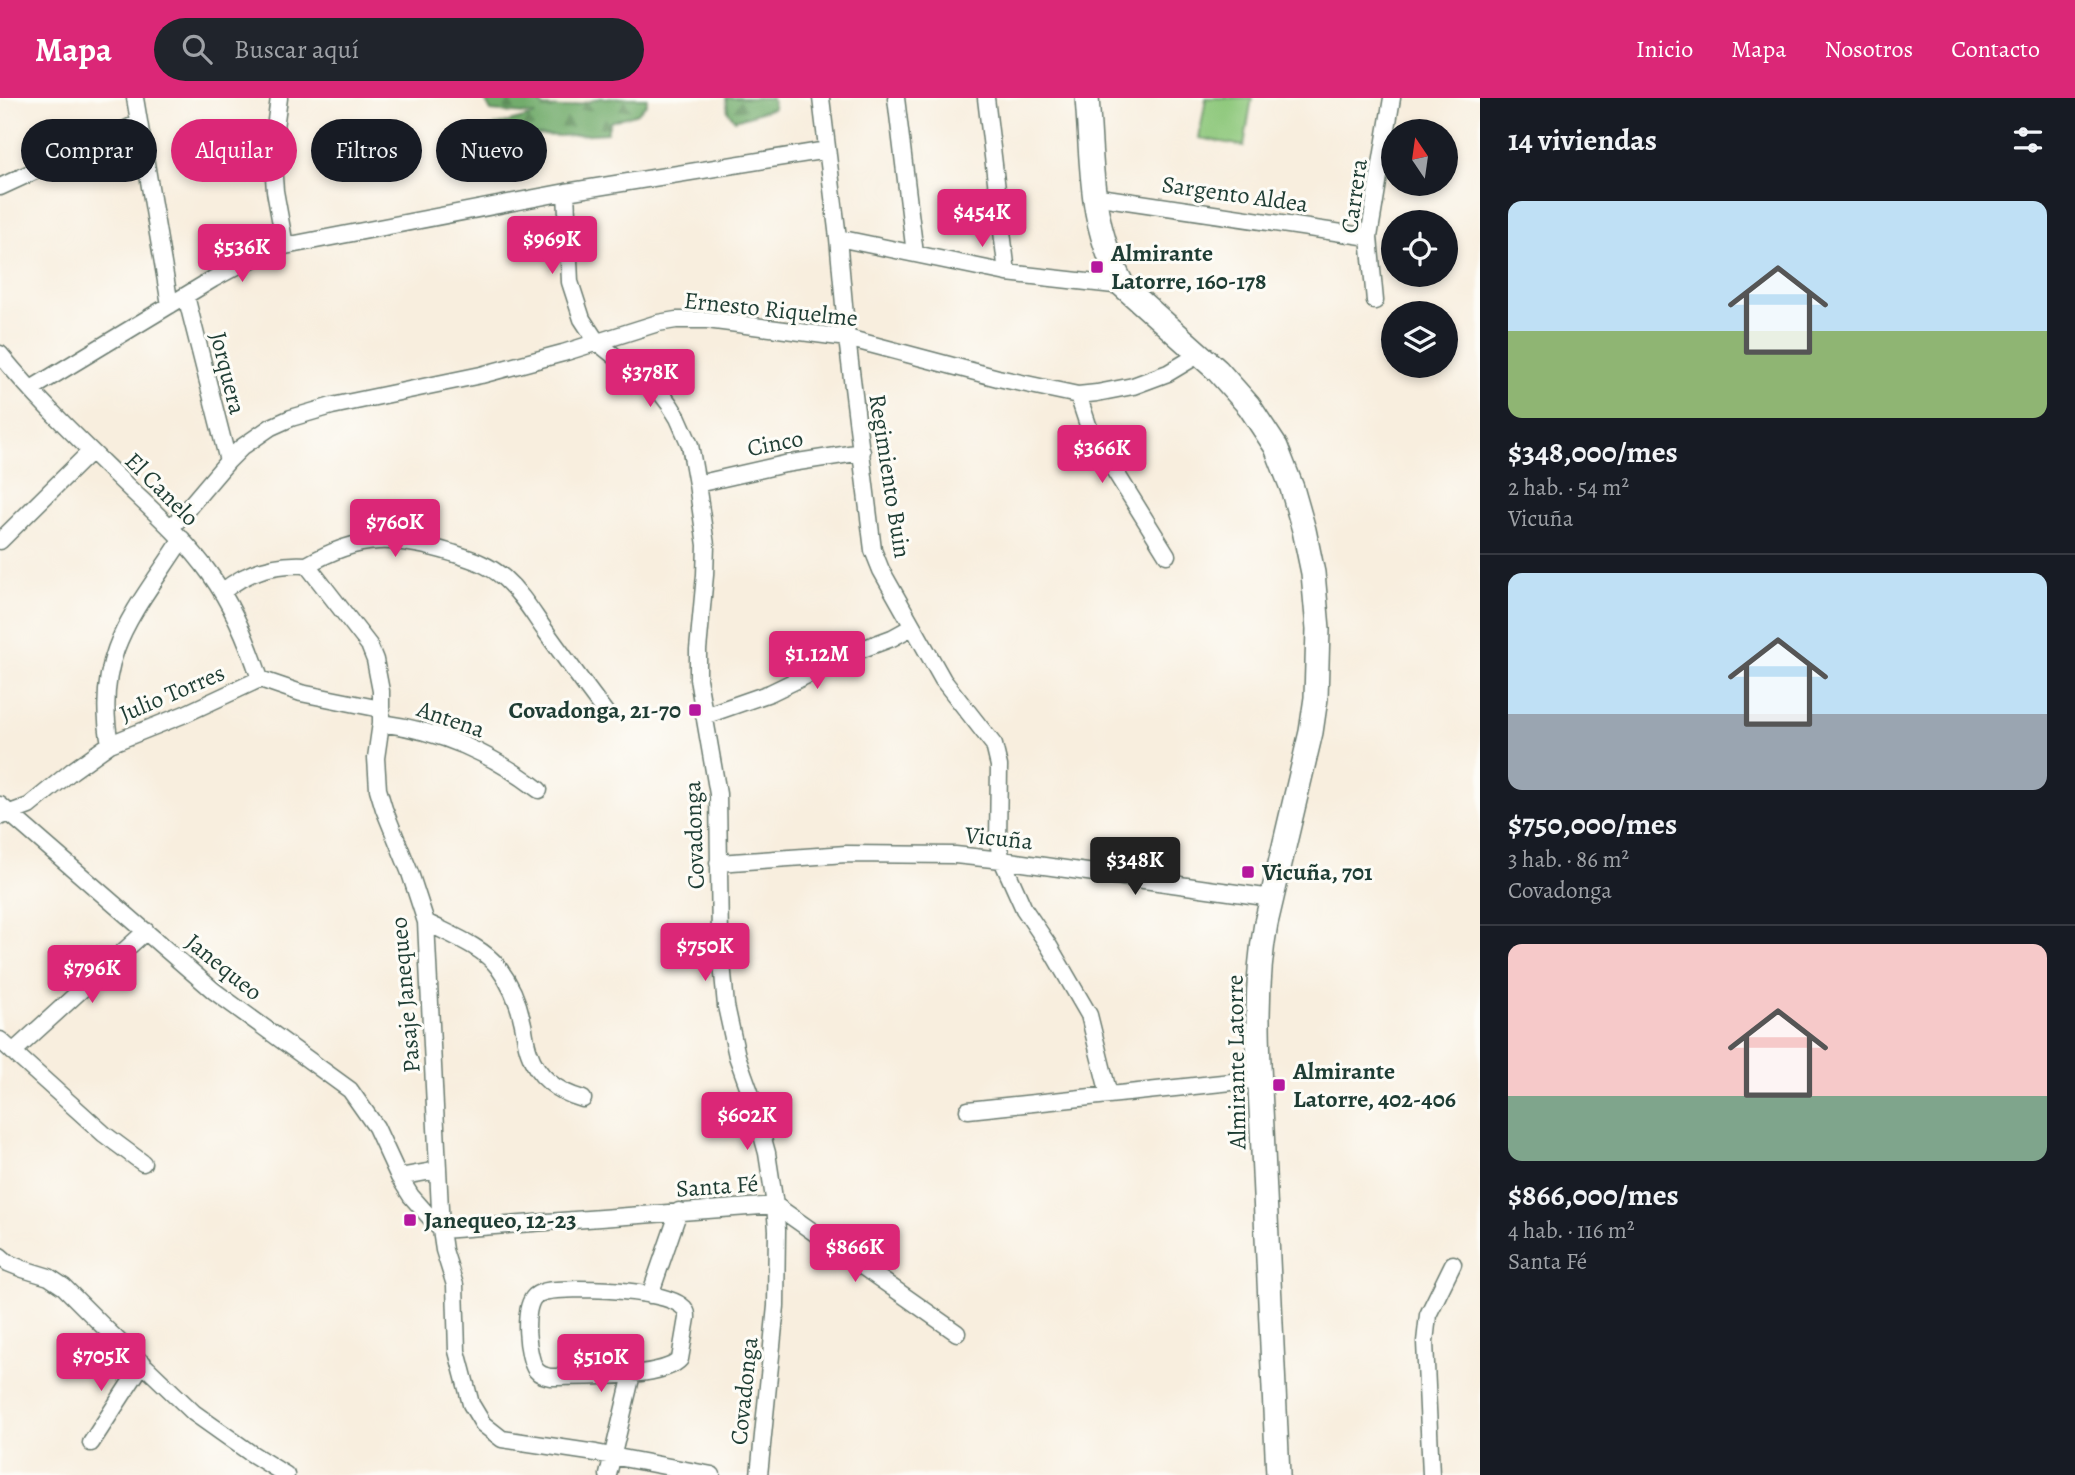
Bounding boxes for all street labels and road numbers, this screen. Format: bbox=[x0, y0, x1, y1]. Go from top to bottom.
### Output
street label: Carrera bbox=[1333, 156, 1375, 235]
street label: Sargento Aldea bbox=[1160, 168, 1311, 220]
street label: Ernesto Riquelme bbox=[682, 284, 860, 334]
street label: Jorquera bbox=[202, 328, 254, 418]
street label: Regimiento Buin bbox=[861, 392, 919, 560]
street label: Cinco bbox=[744, 422, 806, 464]
street label: El Canelo bbox=[118, 445, 206, 533]
street label: Julio Torres bbox=[114, 656, 230, 730]
street label: Antena bbox=[412, 692, 490, 746]
street label: Covadonga bbox=[676, 779, 712, 890]
street label: Vicuña bbox=[962, 818, 1035, 858]
street label: Pasaje Janequeo bbox=[382, 916, 428, 1074]
street label: Janequeo bbox=[179, 926, 269, 1008]
street label: Almirante Latorre bbox=[1218, 974, 1254, 1151]
street label: Santa Fé bbox=[675, 1167, 759, 1205]
street label: Covadonga bbox=[722, 1335, 766, 1447]

